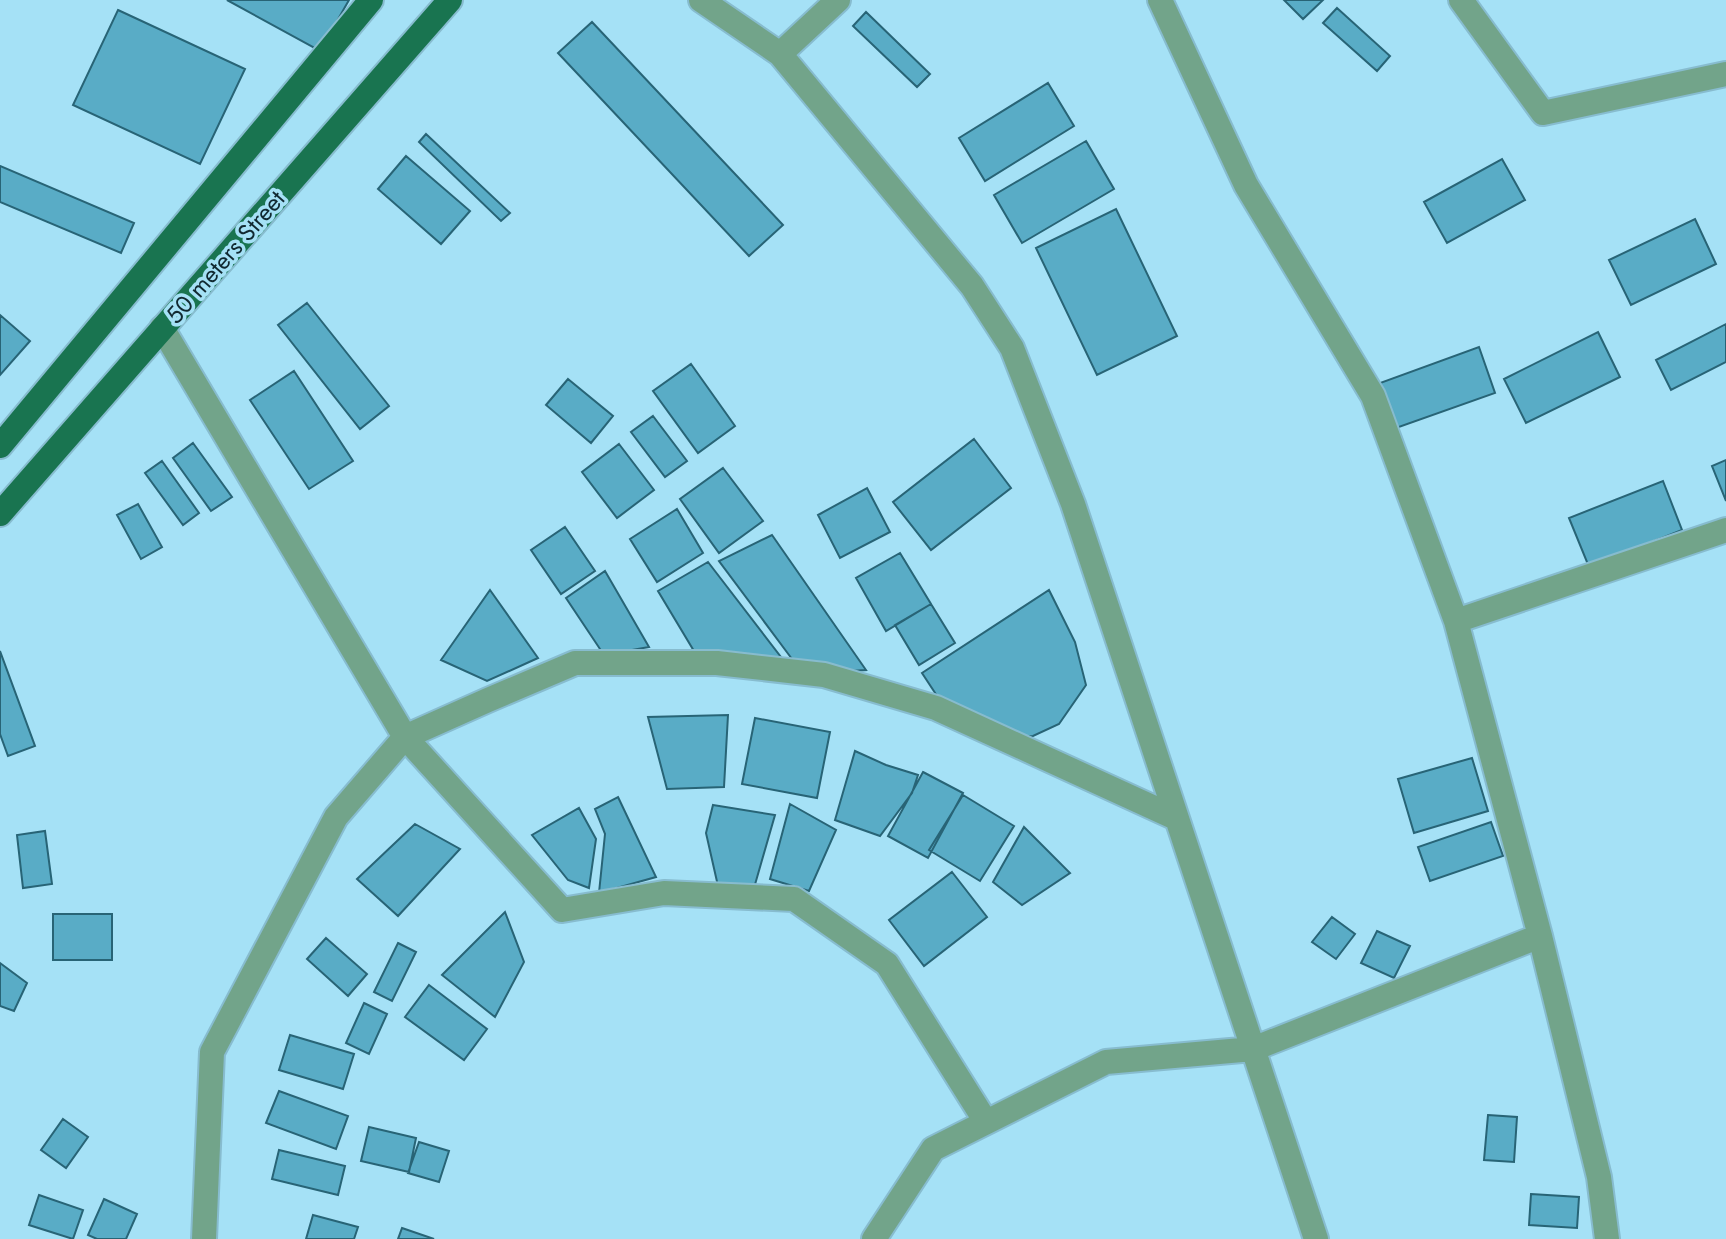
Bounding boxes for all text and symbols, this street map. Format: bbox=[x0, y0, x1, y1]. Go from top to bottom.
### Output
street label: 50 meters Street bbox=[157, 182, 293, 331]

